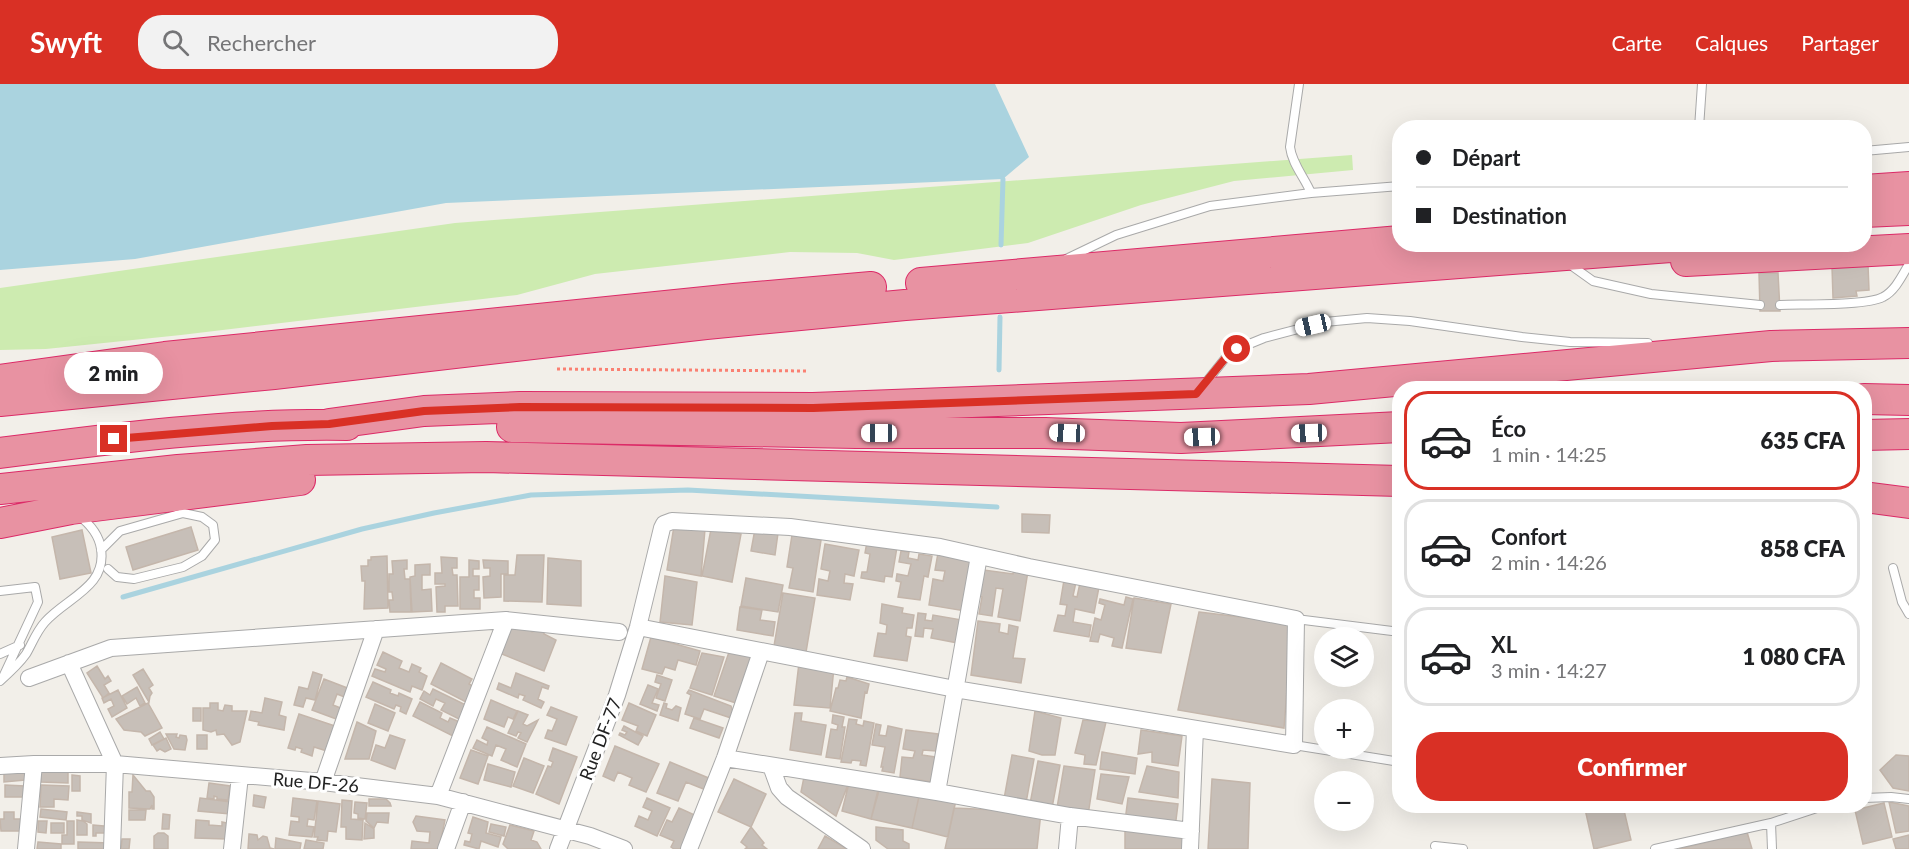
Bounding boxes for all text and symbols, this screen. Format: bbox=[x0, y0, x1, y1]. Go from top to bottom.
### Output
search box bbox=[138, 15, 558, 69]
text: Swyft bbox=[30, 25, 102, 59]
icon: search bbox=[159, 26, 192, 59]
text: Rechercher bbox=[207, 29, 316, 56]
text: Carte bbox=[1611, 30, 1662, 55]
text: Calques bbox=[1695, 30, 1768, 55]
text: Partager bbox=[1801, 30, 1879, 55]
text: Départ bbox=[1452, 144, 1520, 171]
text: Destination bbox=[1452, 202, 1567, 229]
car bbox=[1293, 312, 1333, 338]
route start bbox=[1223, 335, 1250, 362]
callout: 2 min bbox=[64, 352, 164, 394]
text: 2 min bbox=[89, 361, 138, 385]
icon: car bbox=[1419, 414, 1473, 468]
text: Éco bbox=[1491, 415, 1526, 442]
car bbox=[1049, 423, 1085, 443]
car bbox=[1291, 423, 1327, 443]
car bbox=[861, 424, 897, 442]
route end bbox=[100, 425, 127, 452]
car bbox=[1184, 427, 1220, 447]
text: 635 CFA bbox=[1760, 427, 1845, 454]
text: 1 min · 14:25 bbox=[1491, 442, 1607, 466]
icon: car bbox=[1419, 522, 1473, 576]
text: Confort bbox=[1491, 523, 1567, 550]
text: 858 CFA bbox=[1760, 535, 1845, 562]
text: 2 min · 14:26 bbox=[1491, 550, 1607, 574]
map controls bbox=[1314, 627, 1374, 831]
button: layers bbox=[1314, 627, 1374, 687]
icon: car bbox=[1419, 630, 1473, 684]
text: XL bbox=[1491, 631, 1517, 658]
text: 1 080 CFA bbox=[1743, 643, 1845, 670]
text: 3 min · 14:27 bbox=[1491, 658, 1607, 682]
street label: Rue DF-77 bbox=[574, 695, 626, 783]
button: + bbox=[1314, 699, 1374, 759]
button: Confirmer bbox=[1416, 732, 1848, 801]
street label: Rue DF-26 bbox=[272, 767, 360, 797]
button: − bbox=[1314, 771, 1374, 831]

